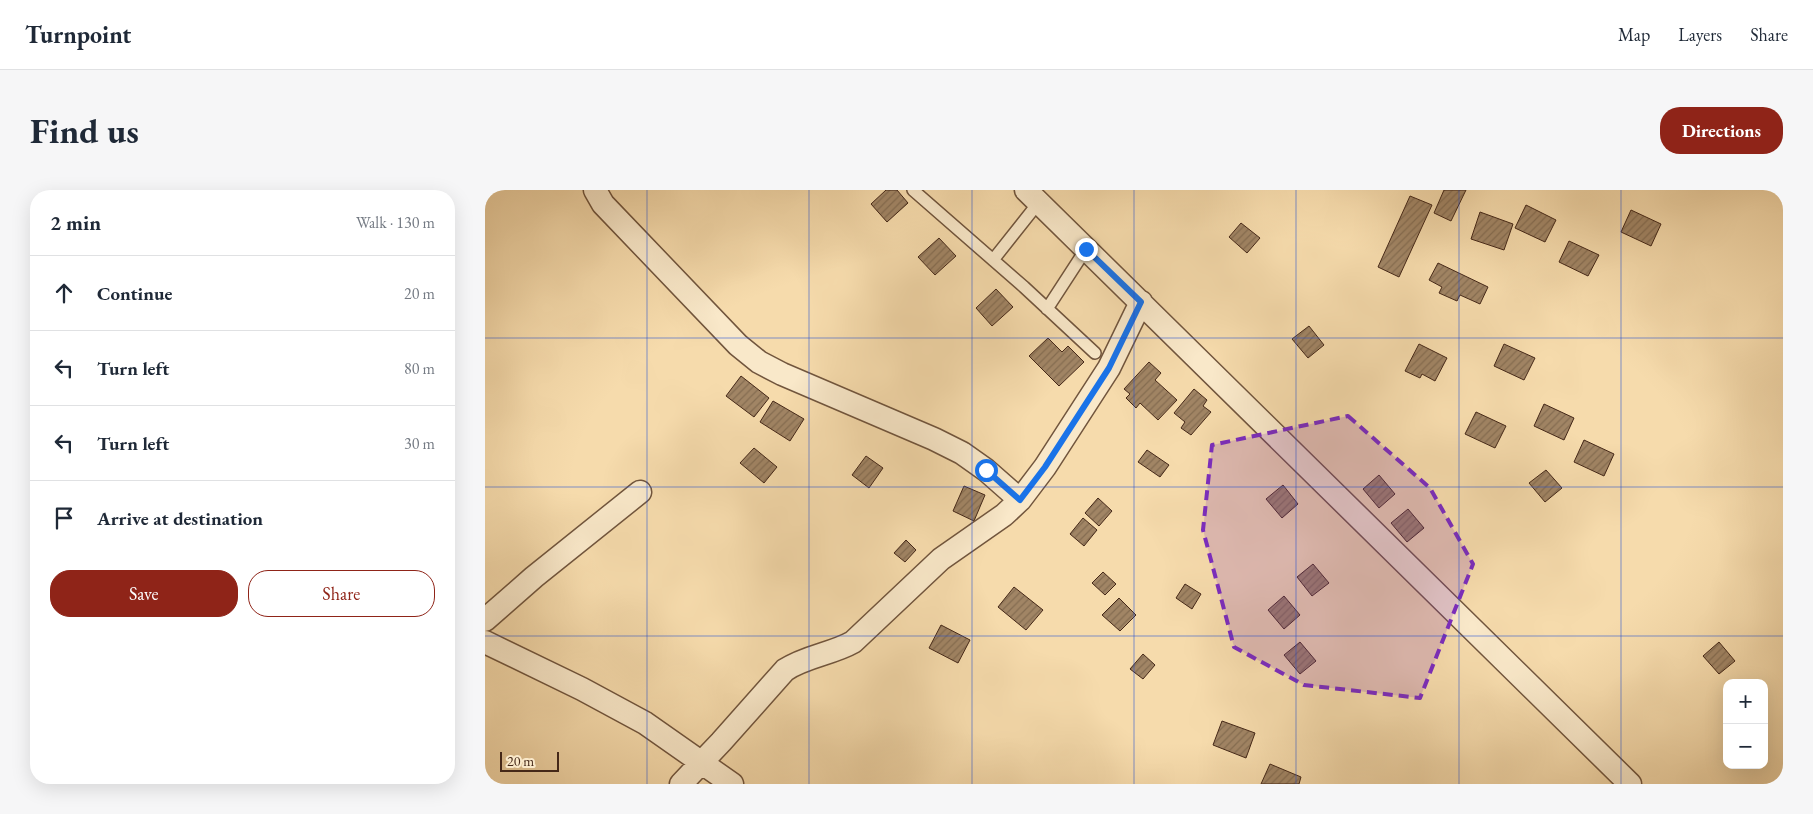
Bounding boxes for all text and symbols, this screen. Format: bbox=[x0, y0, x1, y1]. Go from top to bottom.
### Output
text: Turnpoint bbox=[25, 19, 131, 50]
text: Map bbox=[1618, 23, 1650, 46]
text: Layers bbox=[1678, 23, 1722, 46]
text: Share bbox=[1750, 23, 1788, 46]
button: Directions bbox=[1660, 107, 1783, 154]
text: Find us bbox=[30, 108, 139, 153]
text: 2 min bbox=[50, 209, 101, 236]
text: Walk · 130 m bbox=[356, 212, 435, 233]
route end bbox=[1075, 238, 1098, 261]
icon: ahead bbox=[50, 279, 78, 307]
text: Continue bbox=[97, 281, 172, 306]
text: 20 m bbox=[404, 283, 435, 304]
icon: left bbox=[50, 354, 78, 382]
text: Turn left bbox=[97, 356, 169, 381]
text: 80 m bbox=[404, 358, 435, 379]
icon: left bbox=[50, 429, 78, 457]
text: Turn left bbox=[97, 431, 169, 456]
text: 30 m bbox=[404, 433, 435, 454]
route start bbox=[975, 459, 998, 482]
icon: arrive bbox=[50, 504, 78, 532]
text: Arrive at destination bbox=[97, 506, 263, 531]
button: Save bbox=[50, 570, 238, 617]
button: Share bbox=[248, 570, 435, 617]
map controls bbox=[1723, 679, 1768, 769]
button: + bbox=[1723, 679, 1768, 724]
button: − bbox=[1723, 724, 1768, 769]
scale bar bbox=[500, 749, 559, 772]
text: 20 m bbox=[507, 752, 534, 770]

